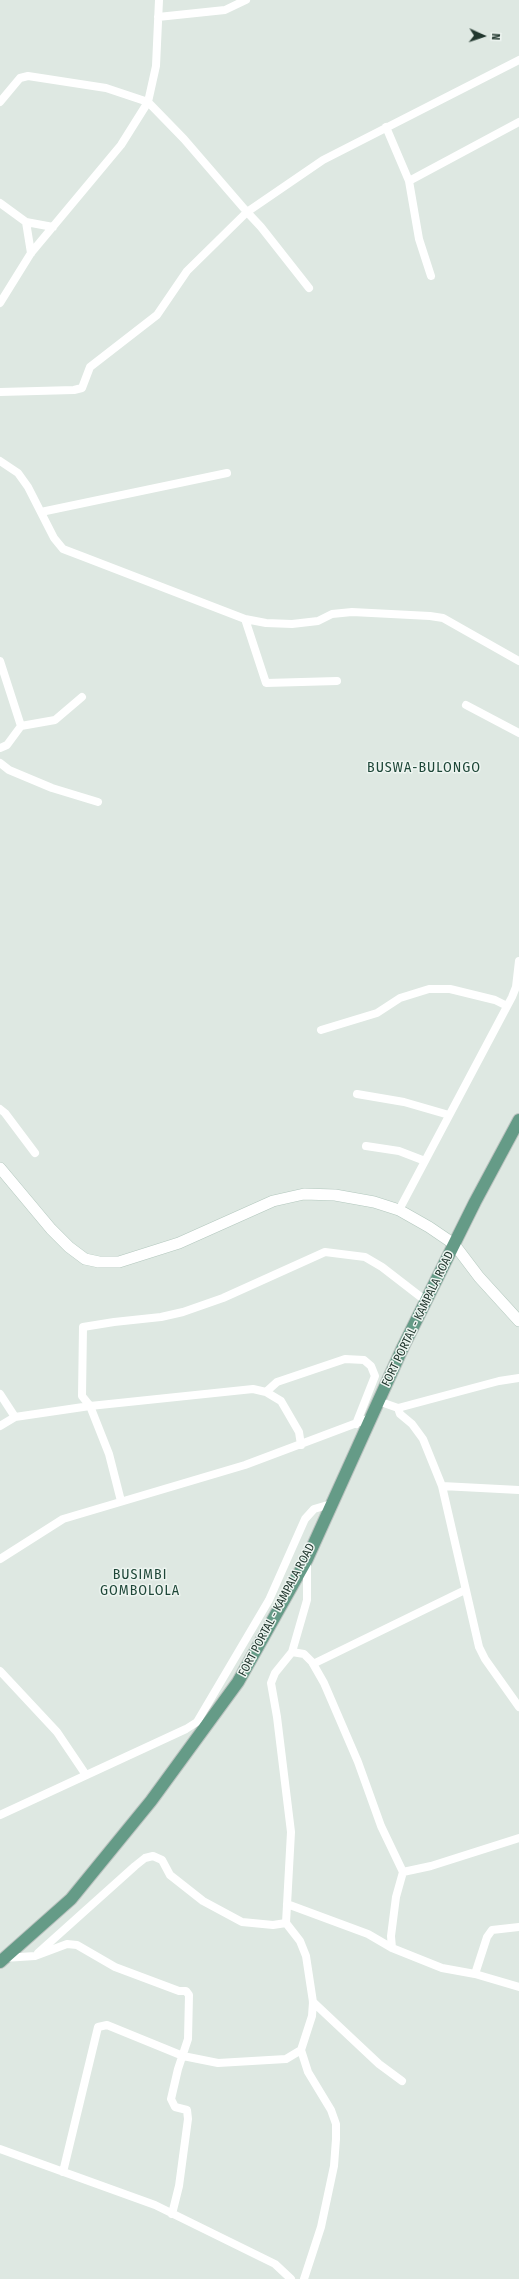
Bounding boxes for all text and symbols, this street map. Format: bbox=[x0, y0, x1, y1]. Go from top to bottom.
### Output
north arrow bbox=[463, 16, 503, 56]
text: N bbox=[489, 33, 502, 40]
district label: BUSWA-BULONGO bbox=[367, 760, 481, 776]
street label: FORT PORTAL - KAMPALA ROAD bbox=[379, 1249, 457, 1389]
street label: FORT PORTAL - KAMPALA ROAD bbox=[236, 1541, 318, 1679]
district label: BUSIMBI GOMBOLOLA bbox=[100, 1567, 180, 1600]

